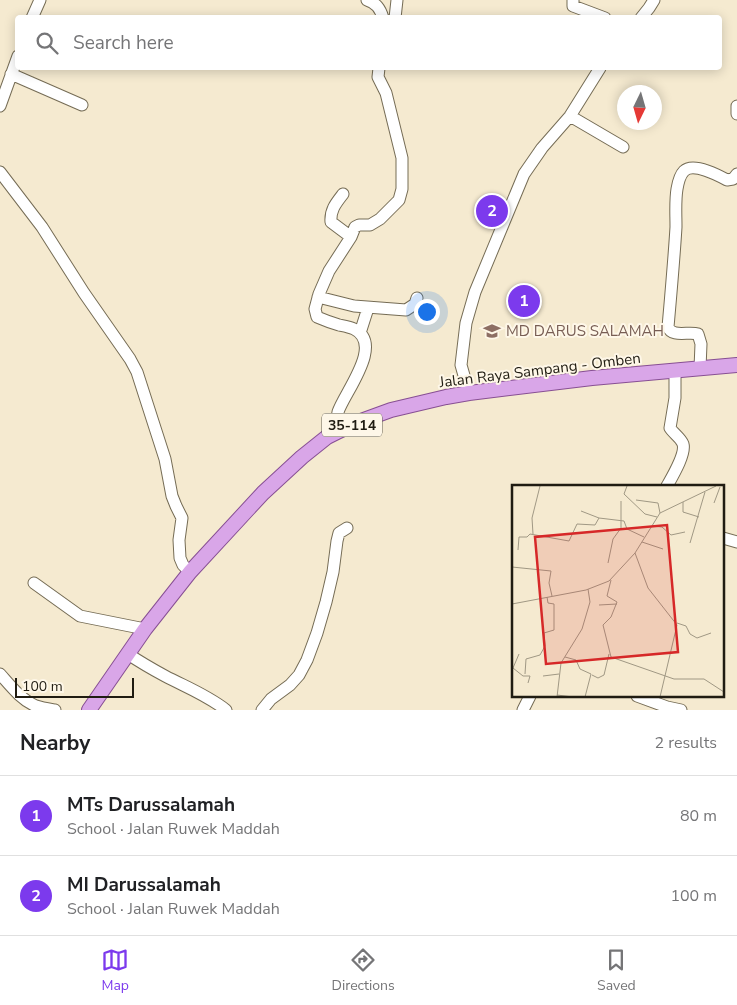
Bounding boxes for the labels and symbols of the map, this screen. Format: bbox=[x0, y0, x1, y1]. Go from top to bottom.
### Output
north arrow bbox=[617, 85, 662, 130]
pin: 2 bbox=[476, 192, 508, 230]
pin: 1 bbox=[508, 282, 540, 320]
your location bbox=[414, 299, 440, 325]
school or university icon: MD DARUS SALAMAH bbox=[482, 321, 502, 341]
place label: MD DARUS SALAMAH bbox=[506, 321, 664, 341]
street label: Jalan Raya Sampang - Omben bbox=[437, 348, 642, 392]
road number: 35-114 bbox=[322, 414, 382, 436]
inset map bbox=[512, 485, 724, 698]
scale bar bbox=[15, 675, 134, 698]

